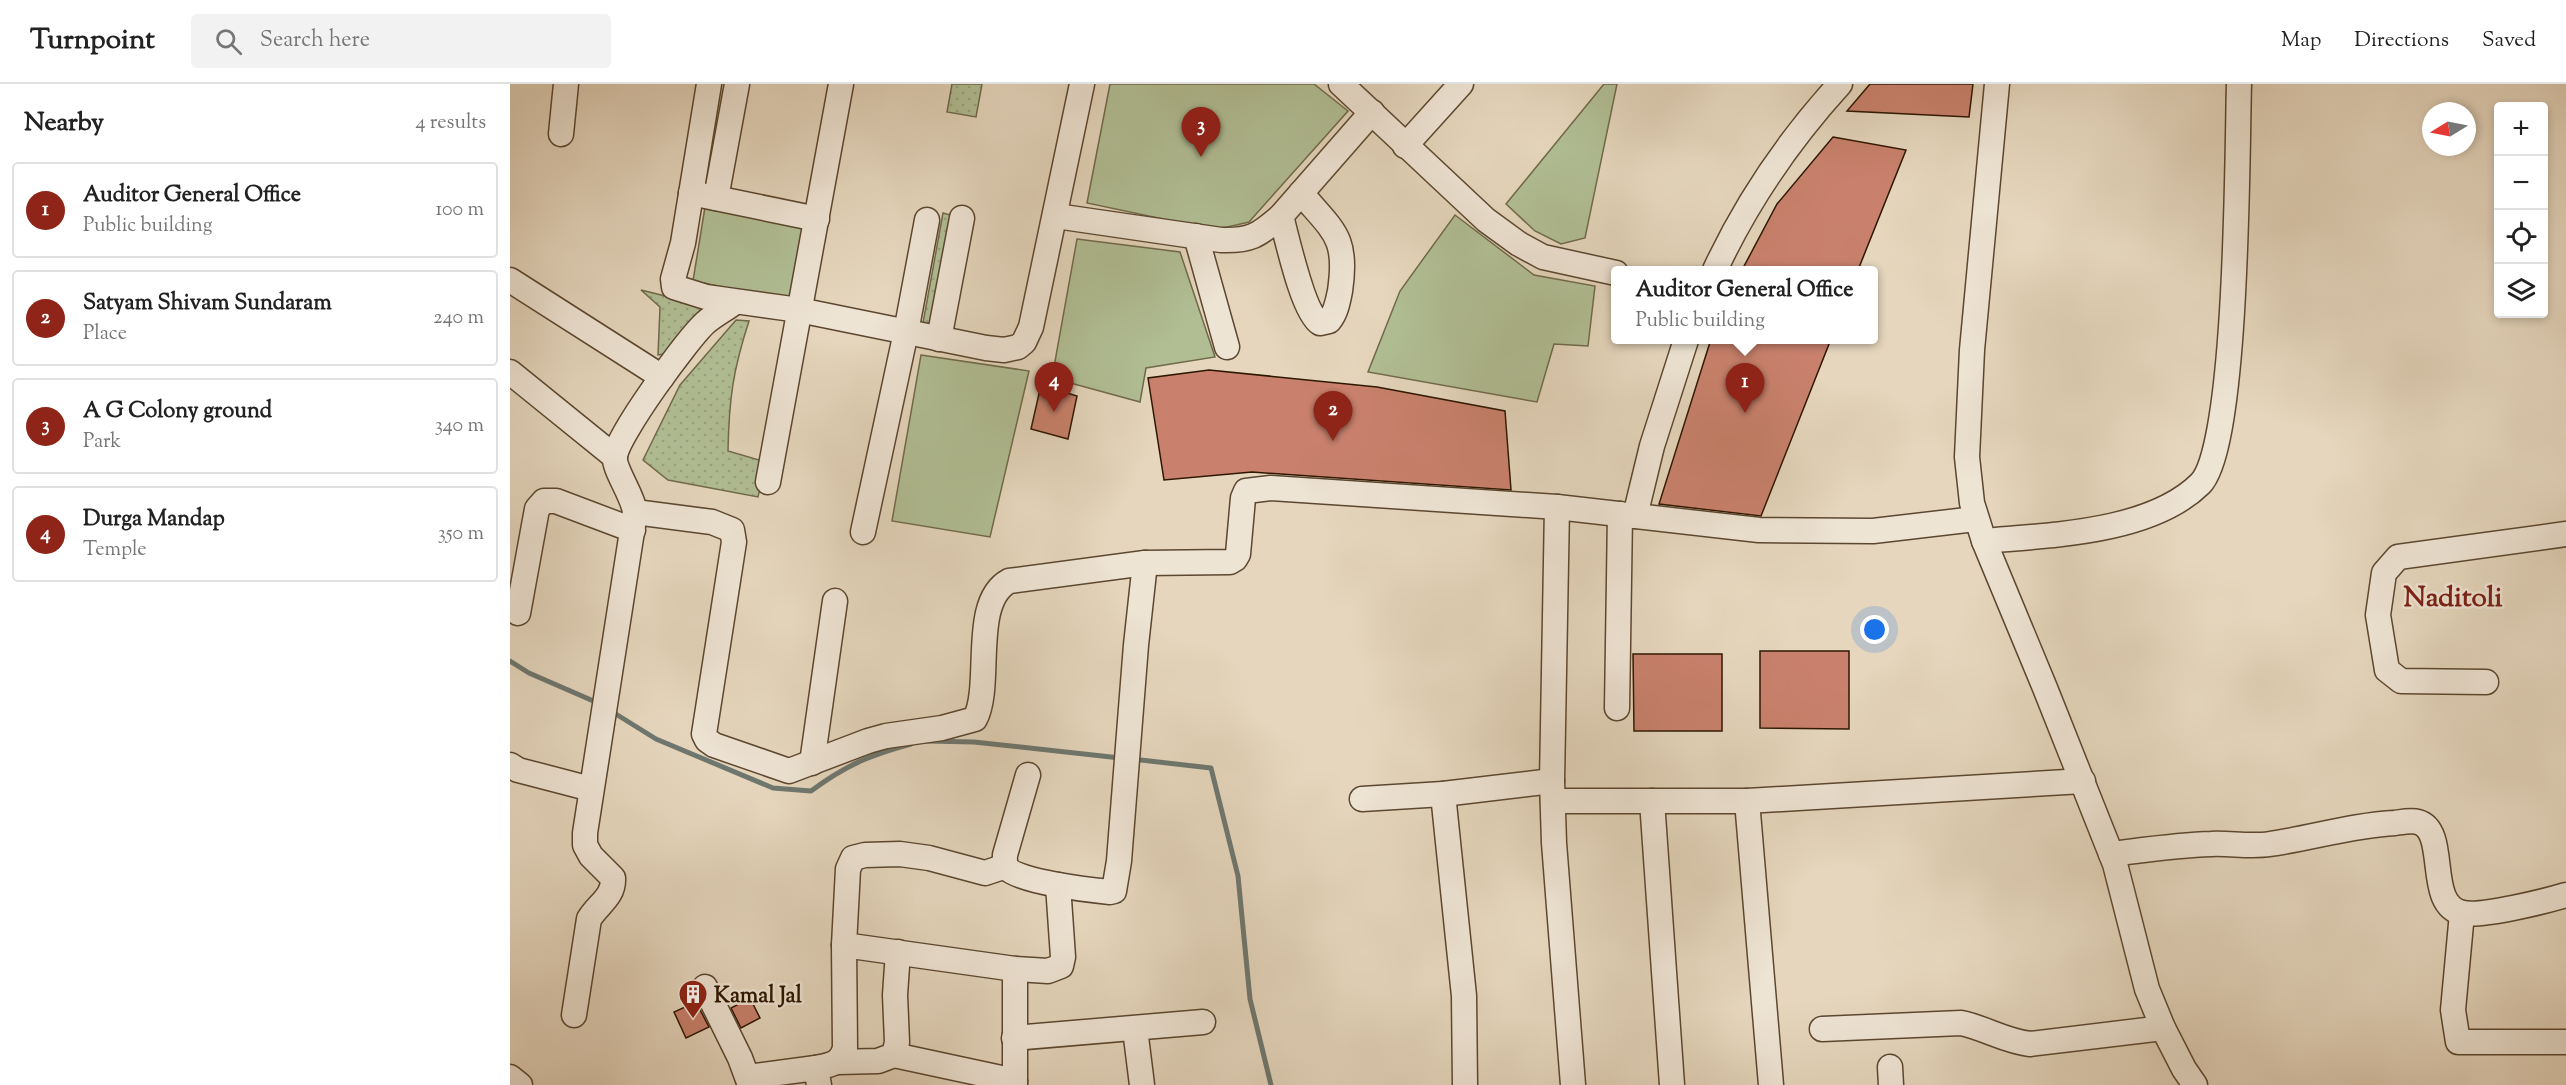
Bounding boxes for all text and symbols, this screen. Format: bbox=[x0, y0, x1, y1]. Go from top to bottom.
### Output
search box bbox=[191, 14, 611, 68]
text: Turnpoint bbox=[30, 21, 155, 61]
icon: search bbox=[212, 25, 245, 58]
text: Search here bbox=[260, 25, 370, 57]
text: Map bbox=[2281, 26, 2321, 56]
text: Directions bbox=[2354, 26, 2449, 56]
text: Saved bbox=[2482, 26, 2536, 56]
north arrow bbox=[2422, 102, 2476, 156]
map controls bbox=[2494, 102, 2548, 318]
button: + bbox=[2494, 102, 2548, 156]
text: Nearby bbox=[24, 105, 104, 142]
pin: 3 bbox=[1182, 107, 1220, 157]
text: 4 results bbox=[415, 109, 486, 138]
button: − bbox=[2494, 156, 2548, 210]
text: Auditor General Office bbox=[83, 180, 301, 212]
text: 1 bbox=[42, 196, 49, 225]
text: 100 m bbox=[435, 196, 484, 225]
button: locate bbox=[2494, 210, 2548, 264]
text: Public building bbox=[83, 212, 213, 241]
button: layers bbox=[2494, 264, 2548, 318]
popup bbox=[1611, 266, 1878, 344]
text: Auditor General Office bbox=[1636, 275, 1854, 307]
text: Satyam Shivam Sundaram bbox=[83, 288, 332, 320]
text: 2 bbox=[41, 304, 50, 333]
text: 240 m bbox=[433, 304, 484, 333]
text: Public building bbox=[1636, 307, 1765, 336]
text: Place bbox=[83, 320, 127, 349]
pin: 4 bbox=[1034, 362, 1074, 412]
pin: 1 bbox=[1726, 364, 1764, 413]
pin: 2 bbox=[1314, 392, 1352, 441]
text: A G Colony ground bbox=[83, 396, 272, 428]
text: 3 bbox=[41, 412, 50, 441]
text: 340 m bbox=[435, 412, 484, 441]
text: Park bbox=[83, 428, 121, 457]
text: Durga Mandap bbox=[83, 504, 225, 536]
text: 4 bbox=[40, 520, 51, 549]
text: 350 m bbox=[438, 520, 484, 549]
text: Temple bbox=[83, 536, 147, 565]
district label: Naditoli bbox=[2404, 579, 2502, 619]
your location bbox=[1860, 615, 1889, 644]
building icon: Kamal Jal bbox=[677, 978, 709, 1020]
place label: Kamal Jal bbox=[714, 981, 803, 1013]

